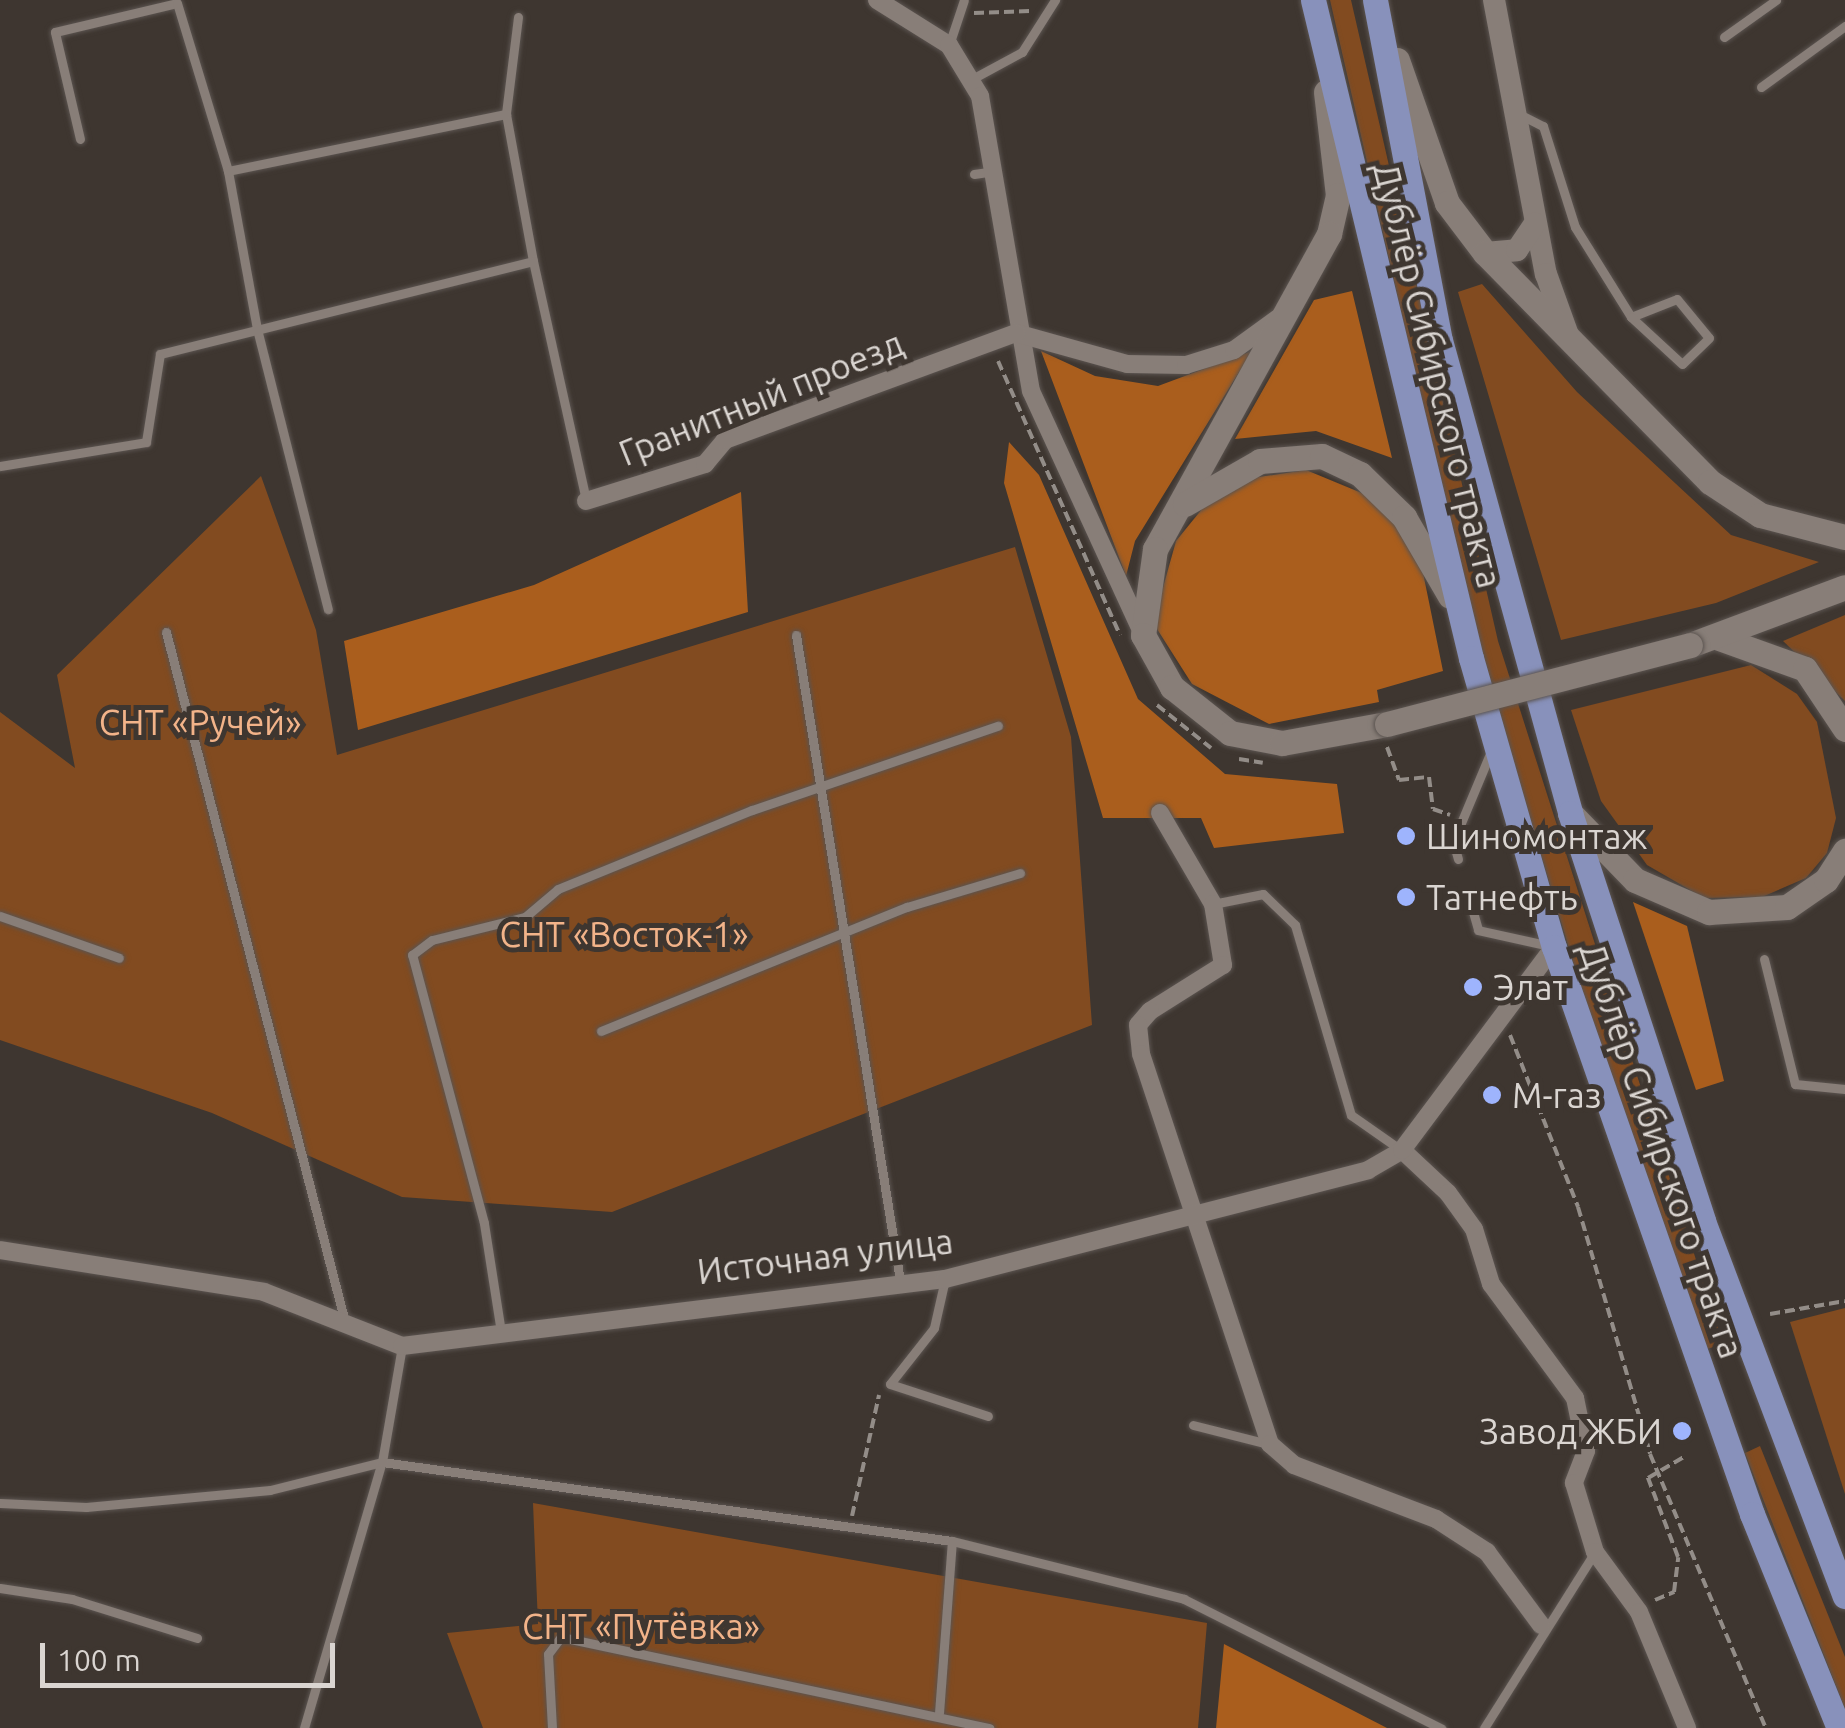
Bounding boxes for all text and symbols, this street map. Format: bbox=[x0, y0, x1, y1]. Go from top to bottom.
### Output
street label: Дублёр Сибирского тракта bbox=[1365, 158, 1511, 592]
street label: Гранитный проезд bbox=[613, 322, 909, 474]
park label: СНТ «Ручей» bbox=[99, 701, 301, 743]
place label: Шиномонтаж bbox=[1426, 815, 1647, 857]
marker: Шиномонтаж bbox=[1395, 825, 1417, 847]
place label: Татнефть bbox=[1426, 876, 1578, 918]
marker: Татнефть bbox=[1395, 886, 1417, 908]
park label: СНТ «Восток-1» bbox=[500, 913, 748, 955]
street label: Дублёр Сибирского тракта bbox=[1571, 936, 1753, 1364]
place label: Элат bbox=[1493, 966, 1568, 1008]
marker: Элат bbox=[1462, 976, 1484, 998]
place label: М-газ bbox=[1512, 1074, 1601, 1116]
marker: М-газ bbox=[1481, 1084, 1503, 1106]
street label: Источная улица bbox=[695, 1219, 955, 1293]
place label: Завод ЖБИ bbox=[1479, 1410, 1662, 1452]
marker: Завод ЖБИ bbox=[1671, 1420, 1693, 1442]
park label: СНТ «Путёвка» bbox=[522, 1605, 760, 1647]
scale bar bbox=[45, 1623, 340, 1685]
text: 100 m bbox=[57, 1643, 141, 1677]

